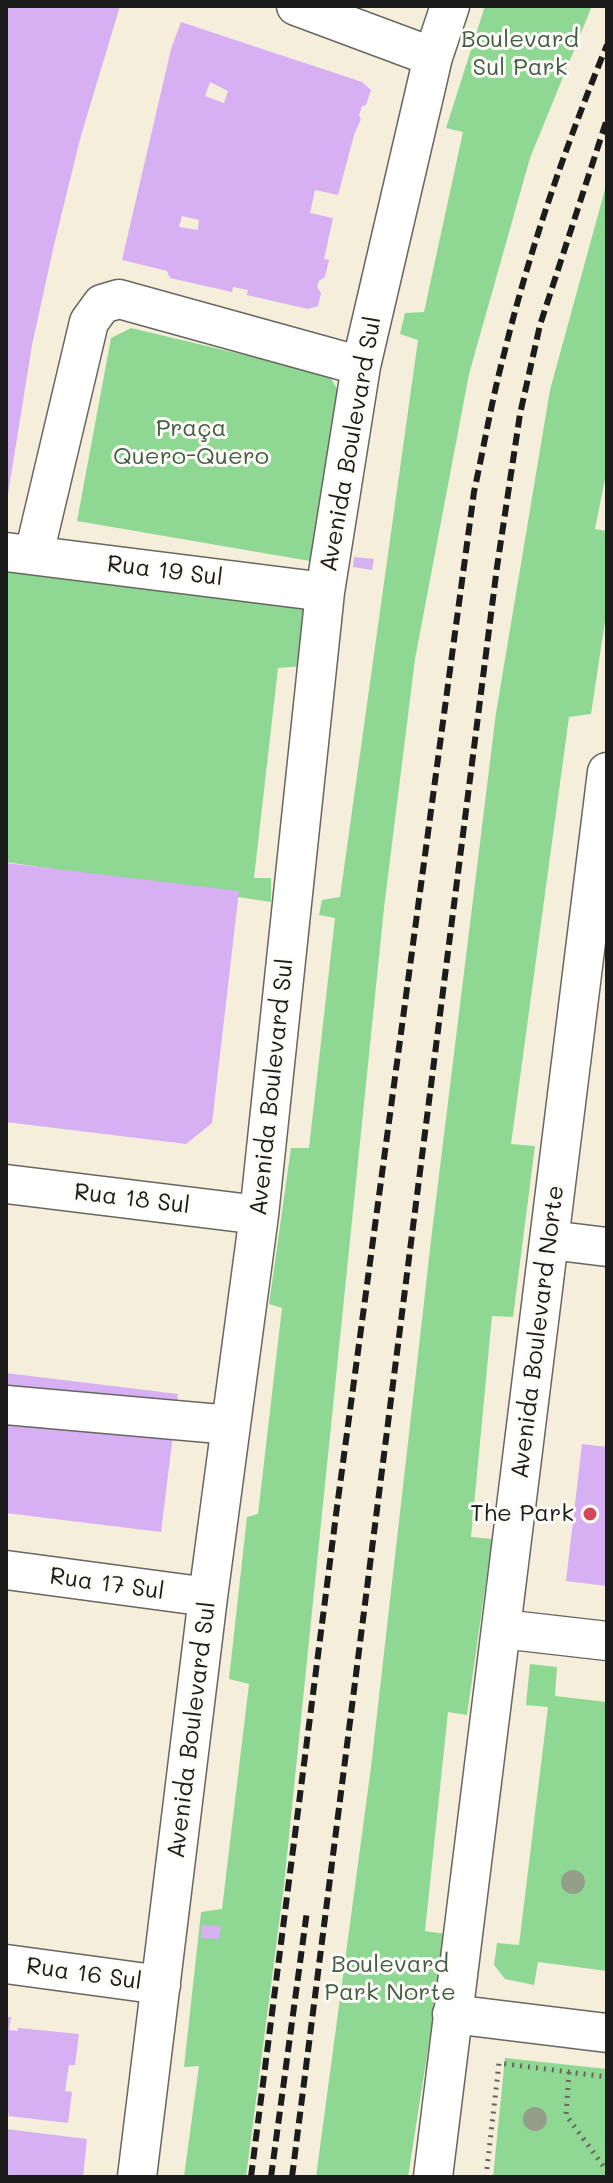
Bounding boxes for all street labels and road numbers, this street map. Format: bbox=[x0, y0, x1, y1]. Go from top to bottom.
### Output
street label: Avenida Boulevard Sul bbox=[314, 314, 388, 574]
street label: Rua 19 Sul bbox=[105, 550, 225, 592]
street label: Avenida Boulevard Sul bbox=[244, 957, 300, 1217]
street label: Rua 18 Sul bbox=[72, 1178, 192, 1220]
street label: Avenida Boulevard Norte bbox=[506, 1184, 570, 1480]
street label: Rua 17 Sul bbox=[48, 1562, 166, 1606]
street label: Avenida Boulevard Sul bbox=[162, 1600, 222, 1860]
street label: Rua 16 Sul bbox=[24, 1952, 144, 1996]

